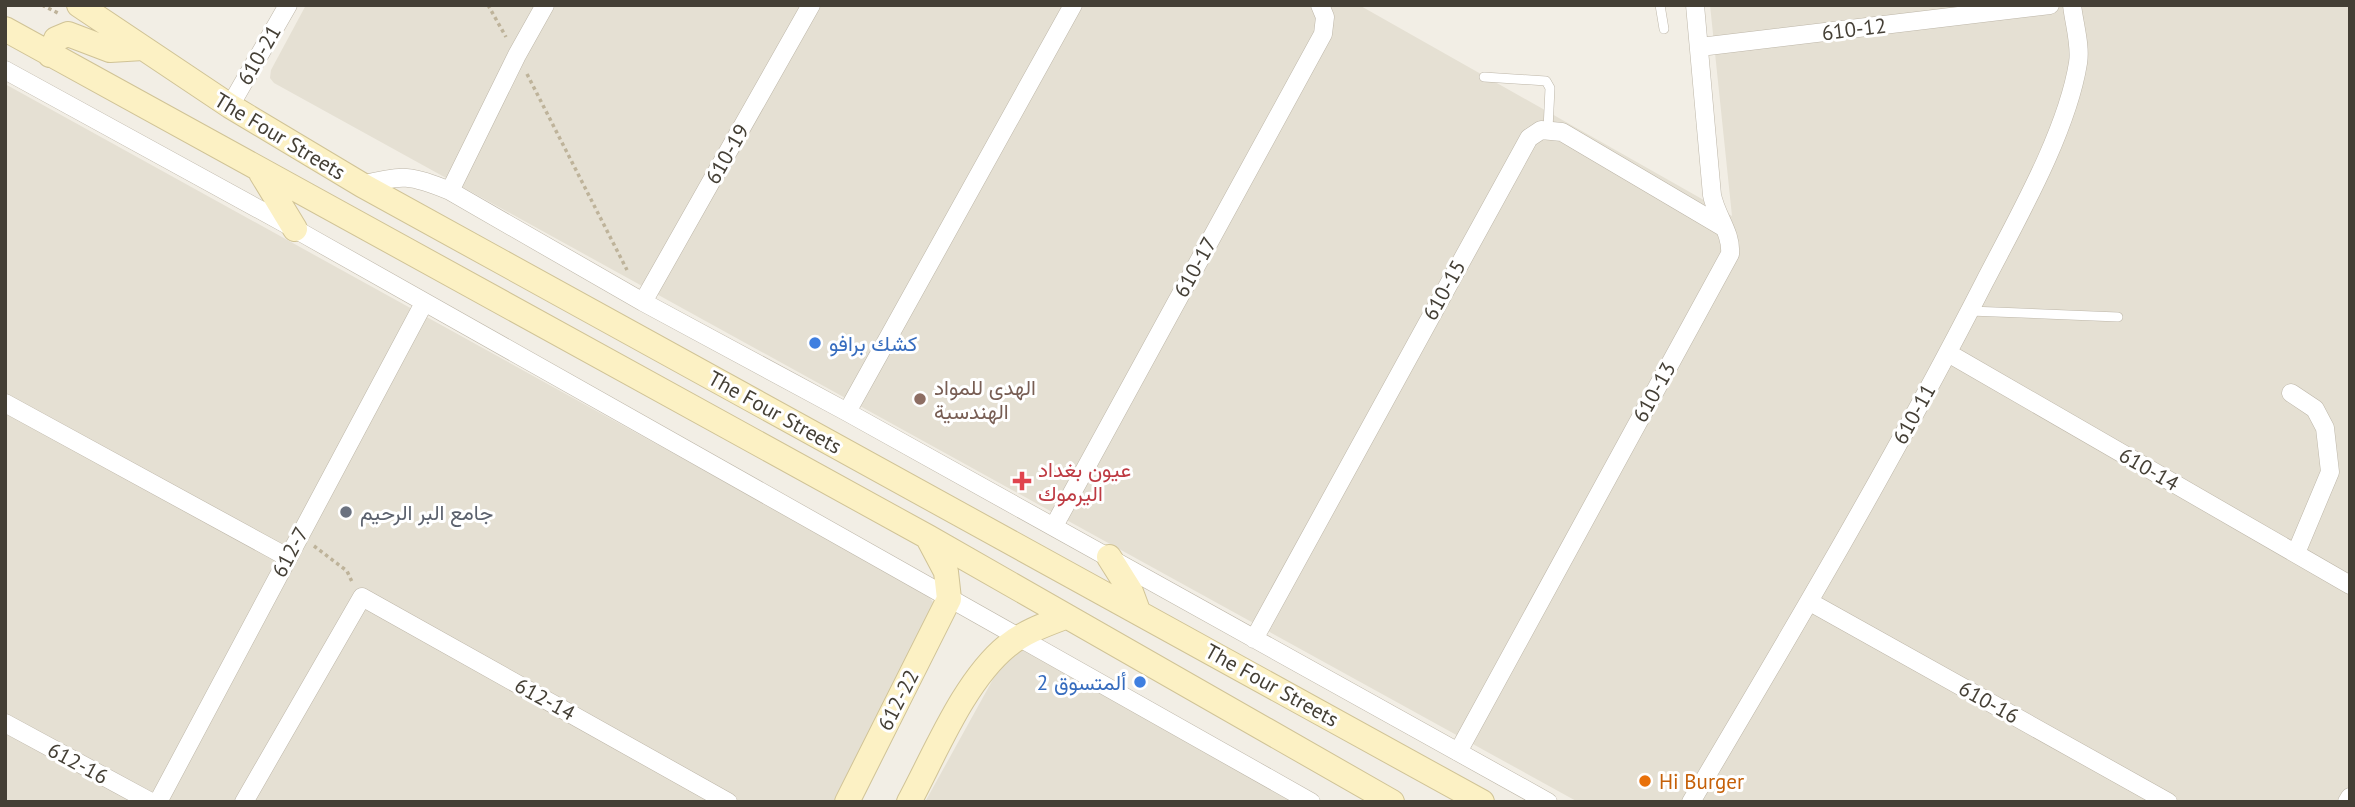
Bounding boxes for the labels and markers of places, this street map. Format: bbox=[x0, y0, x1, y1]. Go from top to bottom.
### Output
place label: كشك برافو bbox=[829, 330, 917, 357]
marker: كشك برافو bbox=[807, 335, 823, 351]
place label: الهدى للمواد الهندسية bbox=[934, 374, 1036, 425]
marker: الهدى للمواد الهندسية bbox=[912, 391, 928, 407]
place label: عيون بغداد اليرموك bbox=[1038, 456, 1131, 507]
marker: عيون بغداد اليرموك bbox=[1012, 471, 1032, 491]
place label: جامع البر الرحيم bbox=[360, 499, 493, 527]
marker: جامع البر الرحيم bbox=[338, 504, 354, 520]
place label: ألمتسوق 2 bbox=[1037, 669, 1126, 696]
marker: ألمتسوق 2 bbox=[1132, 674, 1148, 690]
place label: Hi Burger bbox=[1659, 768, 1744, 795]
marker: Hi Burger bbox=[1637, 773, 1653, 789]

